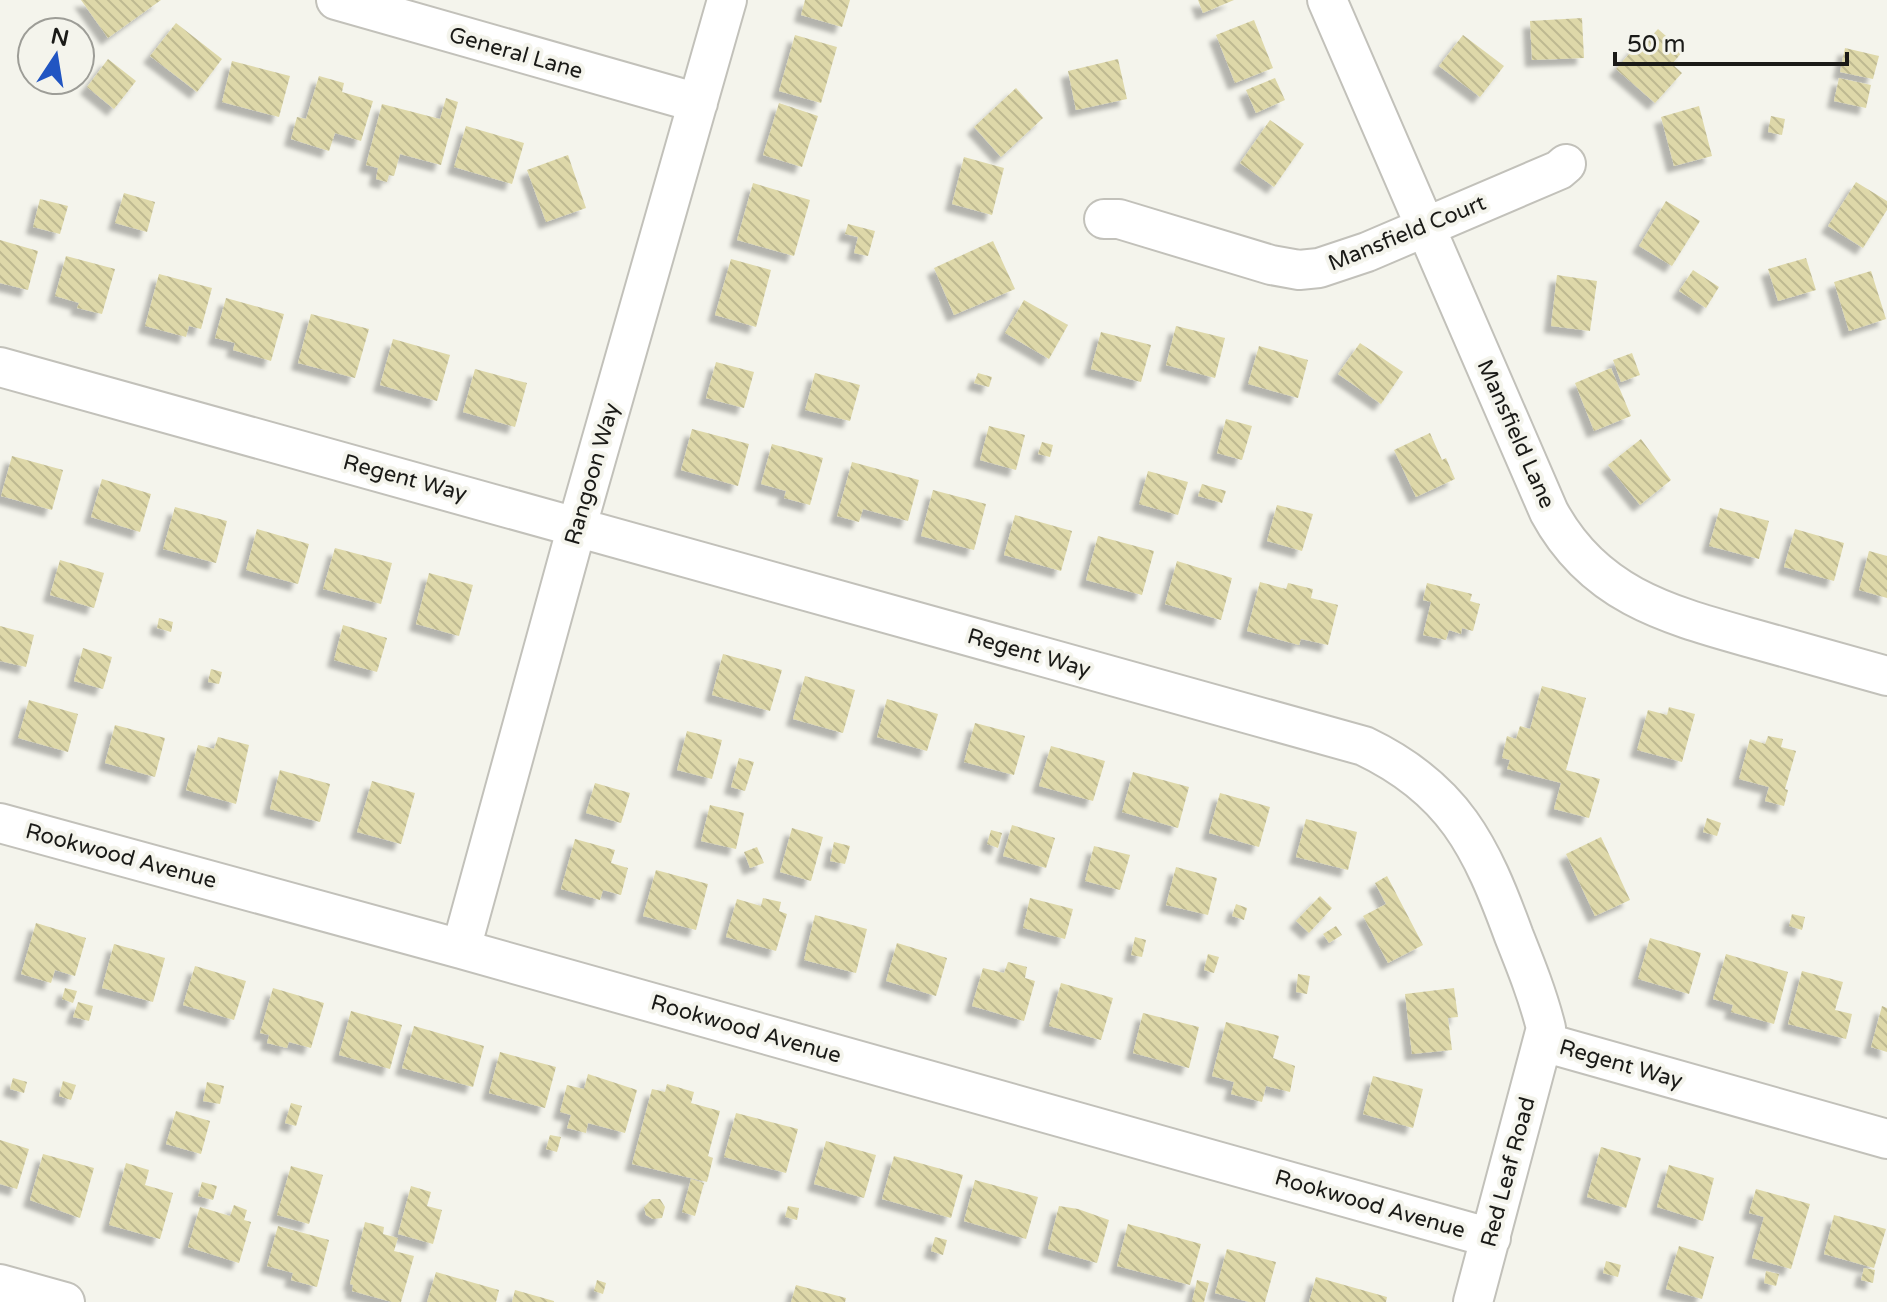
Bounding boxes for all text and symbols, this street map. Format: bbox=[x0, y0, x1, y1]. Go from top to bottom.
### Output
north arrow bbox=[16, 16, 96, 96]
scale bar bbox=[1615, 16, 1847, 66]
street label: General Lane bbox=[446, 22, 586, 84]
text: N bbox=[49, 23, 71, 52]
text: 50 m bbox=[1627, 30, 1685, 59]
street label: Mansfield Court bbox=[1324, 190, 1490, 276]
street label: Mansfield Lane bbox=[1472, 356, 1560, 512]
street label: Rangoon Way bbox=[559, 400, 625, 548]
street label: Regent Way bbox=[340, 449, 470, 507]
street label: Regent Way bbox=[964, 623, 1094, 683]
street label: Rookwood Avenue bbox=[23, 818, 219, 894]
street label: Rookwood Avenue bbox=[648, 989, 844, 1069]
street label: Regent Way bbox=[1556, 1034, 1686, 1094]
street label: Red Leaf Road bbox=[1475, 1094, 1541, 1250]
street label: Rookwood Avenue bbox=[1272, 1164, 1468, 1244]

